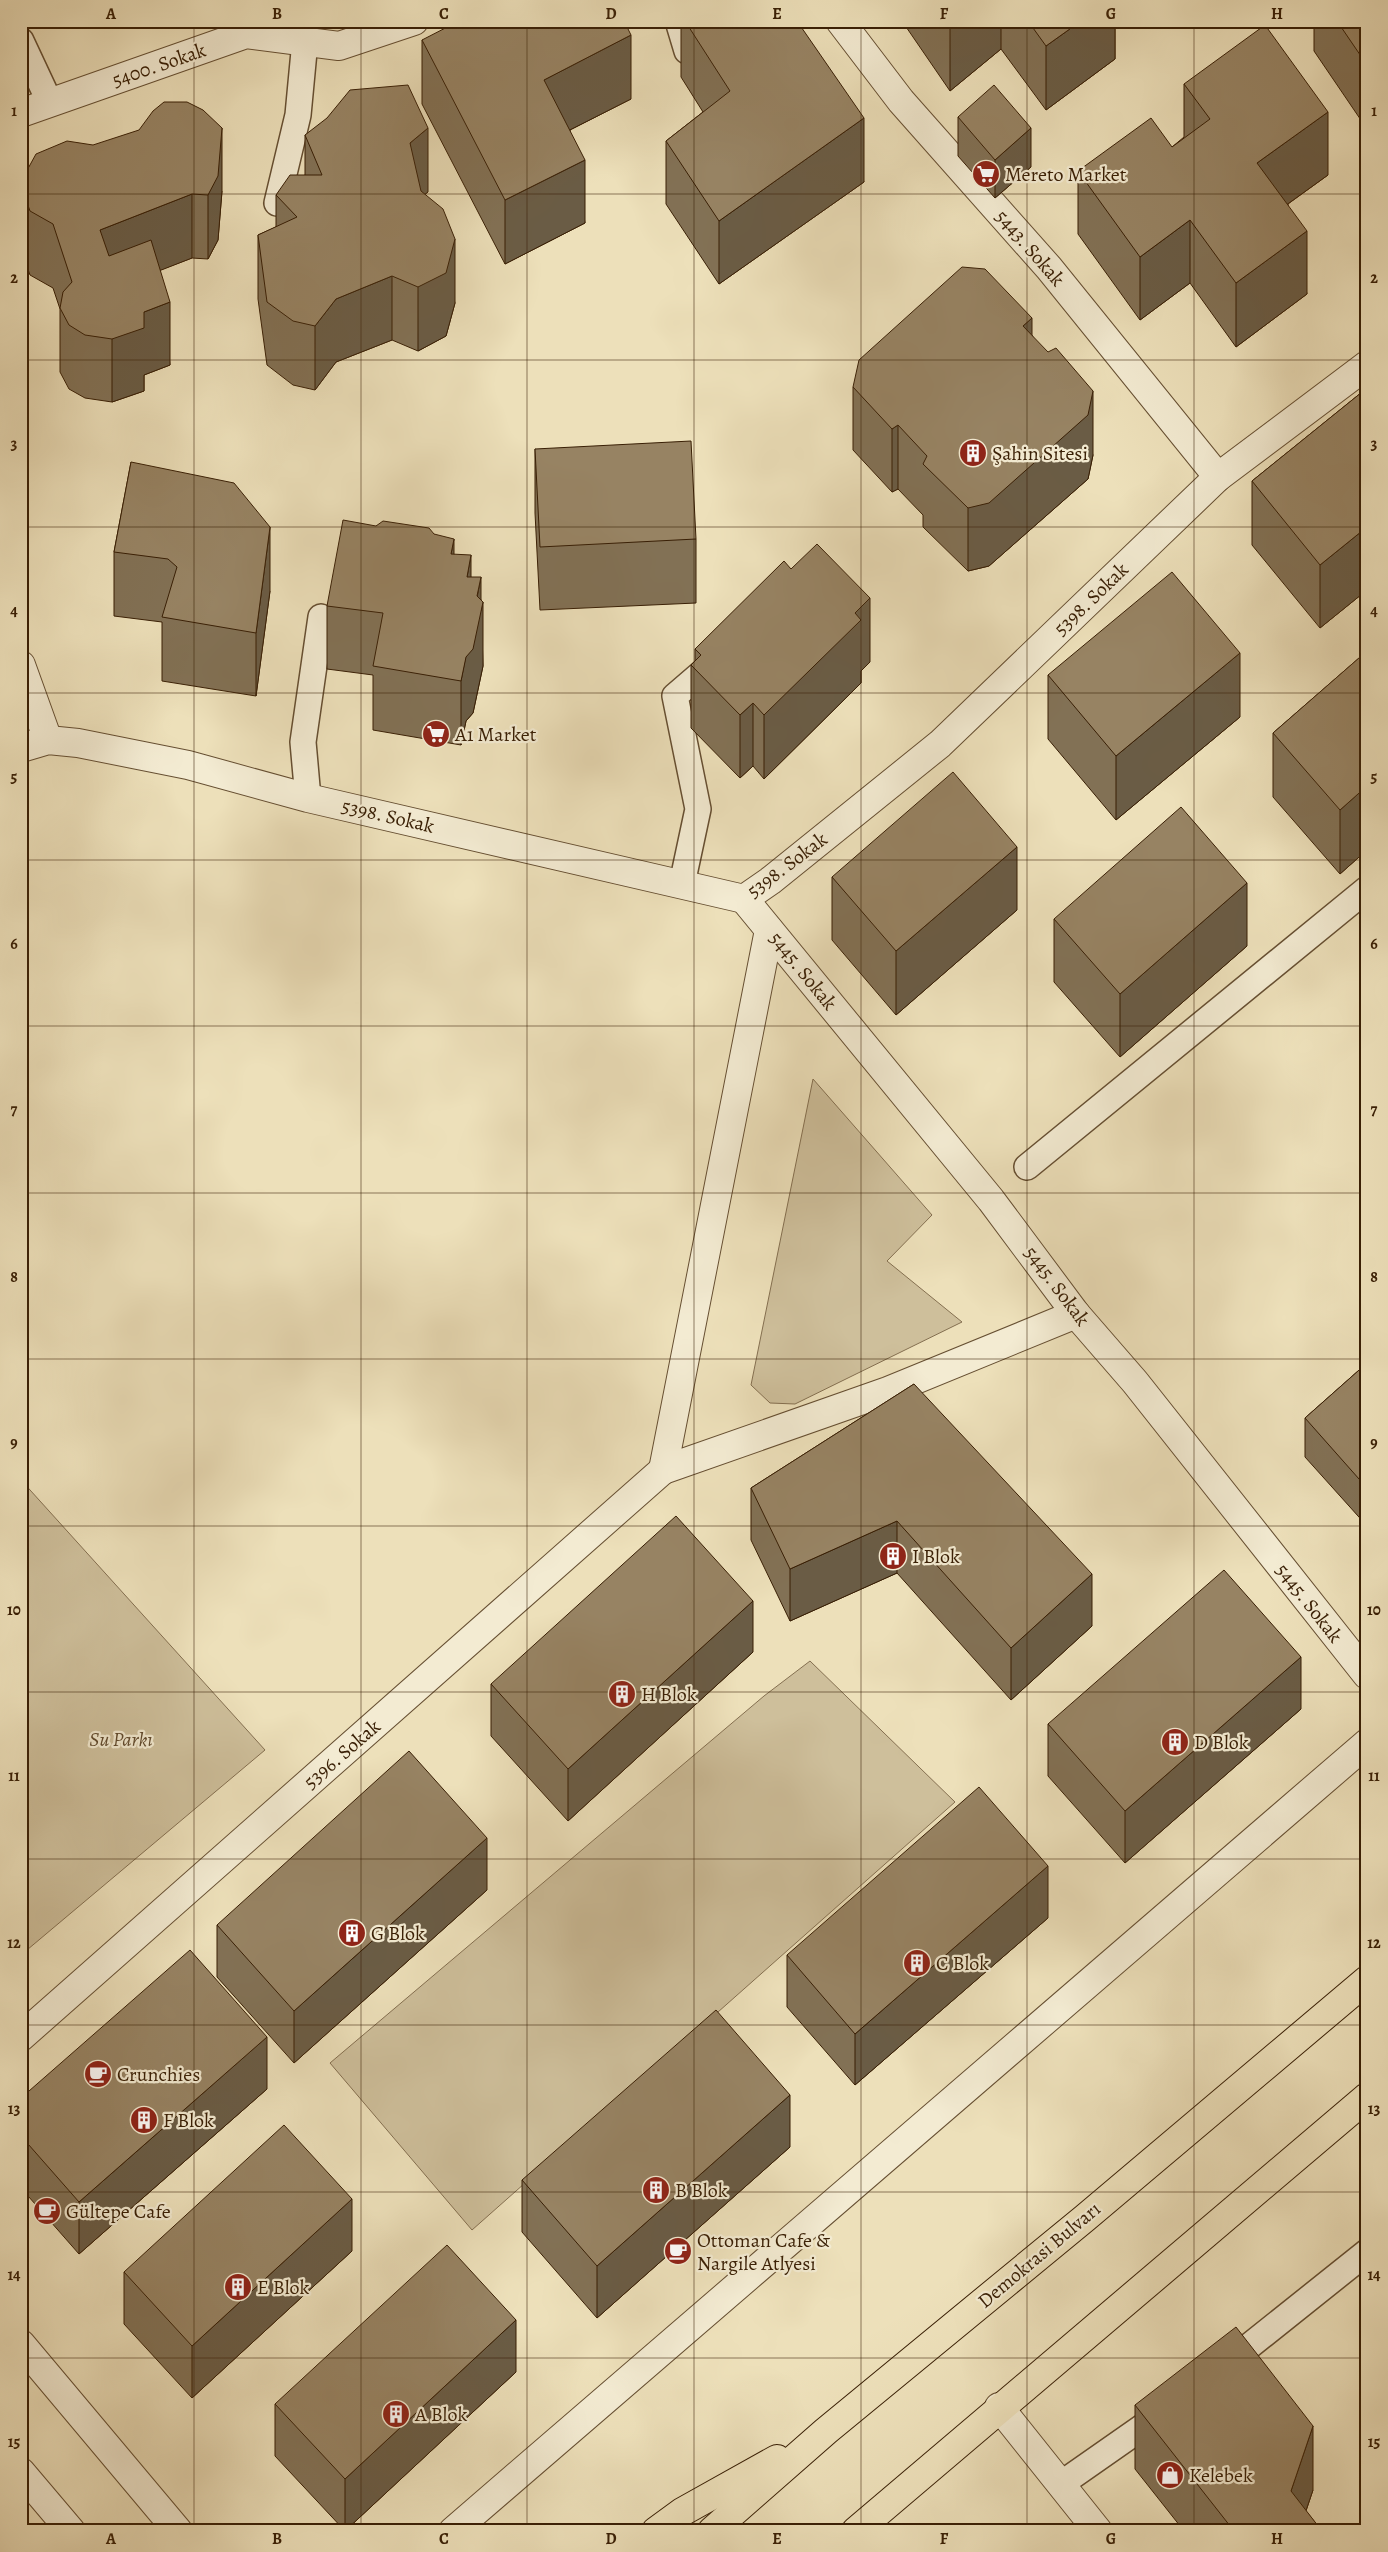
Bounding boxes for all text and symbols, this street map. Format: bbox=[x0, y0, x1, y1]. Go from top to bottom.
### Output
text: A bbox=[105, 3, 117, 25]
text: B bbox=[272, 3, 282, 25]
text: C bbox=[439, 3, 449, 25]
text: D bbox=[605, 3, 617, 25]
text: E bbox=[772, 3, 782, 25]
text: F bbox=[940, 3, 949, 25]
text: G bbox=[1106, 3, 1116, 25]
text: H bbox=[1271, 3, 1283, 25]
street label: 5400. Sokak bbox=[108, 36, 210, 94]
text: 1 bbox=[11, 100, 17, 122]
text: 1 bbox=[1371, 100, 1377, 122]
supermarket icon: Mereto Market bbox=[971, 159, 1001, 189]
place label: Mereto Market bbox=[1005, 161, 1127, 188]
street label: 5443. Sokak bbox=[989, 204, 1071, 292]
text: 2 bbox=[10, 267, 18, 289]
text: 2 bbox=[1370, 267, 1378, 289]
text: 3 bbox=[11, 433, 18, 455]
text: 3 bbox=[1371, 433, 1378, 455]
building icon: Şahin Sitesi bbox=[958, 438, 988, 468]
place label: Şahin Sitesi bbox=[992, 440, 1088, 467]
street label: 5398. Sokak bbox=[1048, 556, 1134, 641]
text: 4 bbox=[10, 600, 18, 622]
text: 4 bbox=[1370, 600, 1378, 622]
supermarket icon: A1 Market bbox=[421, 719, 451, 749]
place label: A1 Market bbox=[454, 721, 537, 748]
text: 5 bbox=[11, 766, 18, 788]
text: 5 bbox=[1371, 766, 1378, 788]
street label: 5398. Sokak bbox=[339, 792, 437, 840]
street label: 5398. Sokak bbox=[741, 826, 833, 904]
street label: 5445. Sokak bbox=[763, 926, 843, 1016]
text: 6 bbox=[10, 933, 18, 955]
text: 6 bbox=[1370, 933, 1378, 955]
text: 7 bbox=[11, 1099, 18, 1121]
text: 7 bbox=[1371, 1099, 1378, 1121]
street label: 5445. Sokak bbox=[1018, 1240, 1096, 1332]
text: 8 bbox=[10, 1266, 18, 1288]
text: 8 bbox=[1370, 1266, 1378, 1288]
text: 9 bbox=[10, 1432, 18, 1454]
text: 9 bbox=[1370, 1432, 1378, 1454]
building icon: I Blok bbox=[878, 1541, 908, 1571]
place label: I Blok bbox=[912, 1543, 960, 1570]
street label: 5445. Sokak bbox=[1269, 1558, 1349, 1648]
text: 10 bbox=[7, 1599, 21, 1621]
text: 10 bbox=[1367, 1599, 1381, 1621]
building icon: H Blok bbox=[607, 1679, 637, 1709]
place label: H Blok bbox=[641, 1681, 697, 1708]
street label: 5396. Sokak bbox=[298, 1713, 386, 1795]
park label: Su Parkı bbox=[89, 1726, 153, 1753]
building icon: D Blok bbox=[1160, 1727, 1190, 1757]
place label: D Blok bbox=[1194, 1729, 1249, 1756]
text: 11 bbox=[8, 1765, 20, 1787]
text: 11 bbox=[1368, 1765, 1380, 1787]
building icon: G Blok bbox=[337, 1918, 367, 1948]
place label: G Blok bbox=[371, 1920, 425, 1947]
text: 12 bbox=[7, 1932, 21, 1954]
text: 12 bbox=[1367, 1932, 1381, 1954]
building icon: C Blok bbox=[902, 1948, 932, 1978]
place label: C Blok bbox=[936, 1950, 989, 1977]
cafe icon: Crunchies bbox=[83, 2059, 113, 2089]
place label: Crunchies bbox=[117, 2061, 200, 2088]
text: 13 bbox=[8, 2098, 20, 2120]
text: 13 bbox=[1368, 2098, 1380, 2120]
building icon: F Blok bbox=[129, 2105, 159, 2135]
place label: F Blok bbox=[163, 2107, 214, 2134]
building icon: B Blok bbox=[641, 2175, 671, 2205]
place label: B Blok bbox=[675, 2177, 728, 2204]
cafe icon: Gültepe Cafe bbox=[32, 2196, 62, 2226]
street label: Demokrasi Bulvarı bbox=[972, 2196, 1106, 2314]
place label: Gültepe Cafe bbox=[66, 2198, 171, 2225]
place label: Ottoman Cafe & Nargile Atlyesi bbox=[697, 2227, 831, 2277]
cafe icon: Ottoman Cafe & Nargile Atlyesi bbox=[663, 2236, 693, 2266]
text: 14 bbox=[7, 2264, 21, 2286]
text: 14 bbox=[1367, 2264, 1381, 2286]
building icon: E Blok bbox=[223, 2272, 253, 2302]
place label: E Blok bbox=[257, 2274, 310, 2301]
building icon: A Blok bbox=[381, 2399, 411, 2429]
place label: A Blok bbox=[414, 2401, 467, 2428]
text: 15 bbox=[8, 2431, 20, 2453]
text: 15 bbox=[1368, 2431, 1380, 2453]
shop icon: Kelebek bbox=[1155, 2460, 1185, 2490]
place label: Kelebek bbox=[1189, 2462, 1253, 2489]
text: A bbox=[105, 2528, 117, 2550]
text: B bbox=[272, 2528, 282, 2550]
text: C bbox=[439, 2528, 449, 2550]
text: D bbox=[605, 2528, 617, 2550]
text: E bbox=[772, 2528, 782, 2550]
text: F bbox=[940, 2528, 949, 2550]
text: G bbox=[1106, 2528, 1116, 2550]
text: H bbox=[1271, 2528, 1283, 2550]

